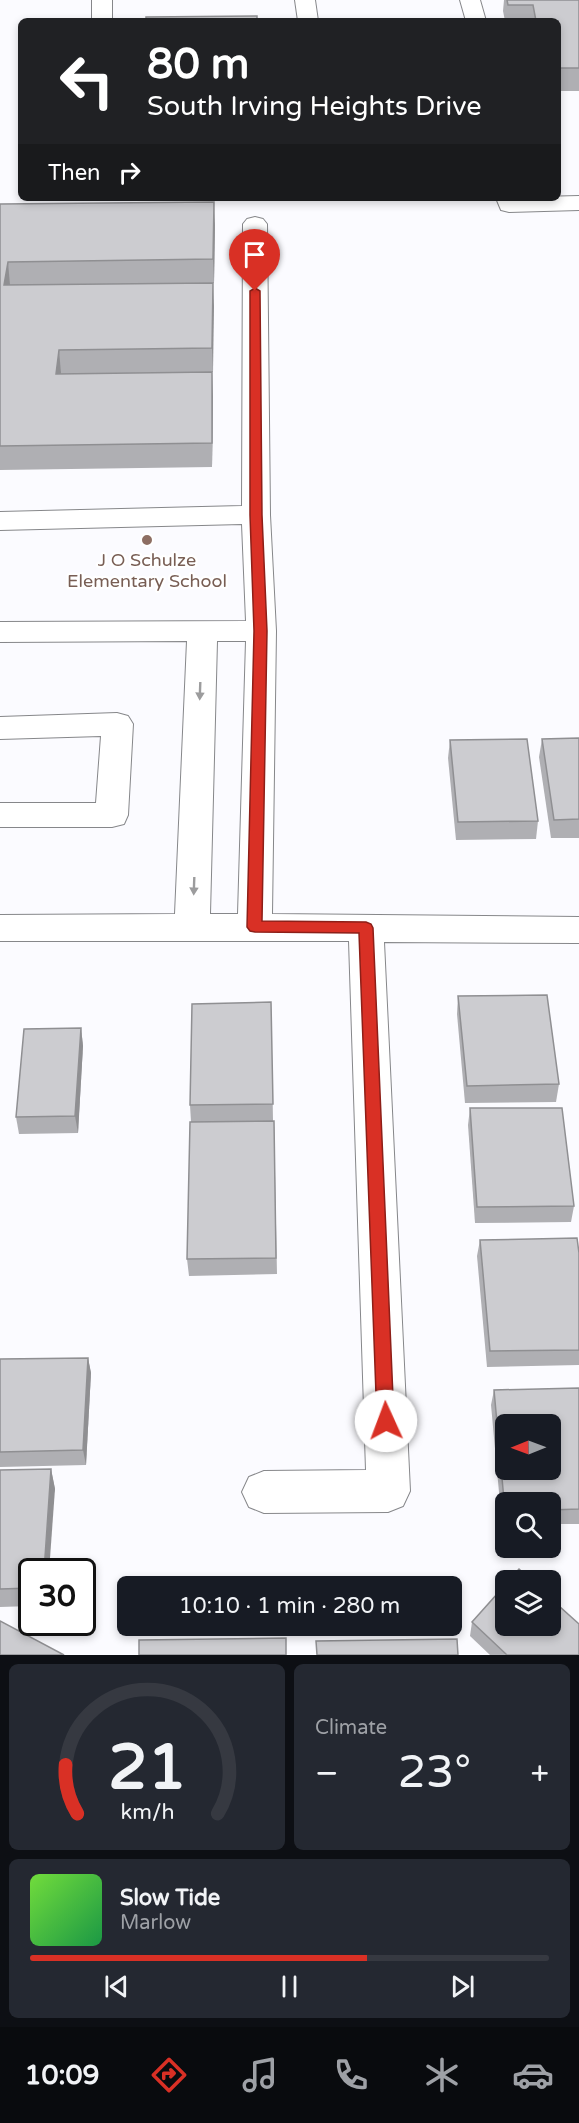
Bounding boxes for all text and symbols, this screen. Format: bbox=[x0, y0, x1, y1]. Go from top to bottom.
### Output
text: 80 m bbox=[147, 39, 249, 90]
icon: left bbox=[48, 42, 126, 120]
text: South Irving Heights Drive bbox=[147, 90, 482, 123]
icon: right bbox=[113, 156, 146, 189]
text: Then bbox=[48, 160, 101, 186]
pin bbox=[229, 229, 280, 291]
icon: arrive bbox=[238, 238, 271, 271]
marker: J O Schulze Elementary School bbox=[140, 533, 154, 547]
place label: J O Schulze Elementary School bbox=[67, 549, 227, 592]
one-way arrow bbox=[195, 682, 205, 701]
one-way arrow bbox=[189, 877, 198, 896]
position arrow bbox=[354, 1389, 418, 1453]
north arrow bbox=[495, 1414, 561, 1480]
map controls bbox=[495, 1414, 561, 1636]
button: search bbox=[495, 1492, 561, 1558]
speed limit sign: 30 bbox=[18, 1558, 96, 1636]
button: layers bbox=[495, 1570, 561, 1636]
text: 10:10 · 1 min · 280 m bbox=[179, 1593, 400, 1619]
text: Climate bbox=[315, 1716, 387, 1740]
text: 21 bbox=[108, 1731, 186, 1806]
text: 23° bbox=[398, 1746, 471, 1800]
text: − bbox=[315, 1754, 339, 1793]
text: + bbox=[530, 1754, 549, 1793]
text: km/h bbox=[120, 1799, 174, 1825]
text: Slow Tide bbox=[120, 1885, 220, 1911]
text: Marlow bbox=[120, 1911, 191, 1935]
icon: previous bbox=[100, 1970, 133, 2003]
icon: pause bbox=[273, 1970, 306, 2003]
icon: next bbox=[446, 1970, 479, 2003]
icon: directions bbox=[148, 2054, 190, 2096]
icon: music bbox=[239, 2054, 281, 2096]
icon: phone bbox=[330, 2054, 372, 2096]
icon: climate bbox=[421, 2054, 463, 2096]
icon: car bbox=[512, 2054, 554, 2096]
text: 10:09 bbox=[25, 2059, 99, 2092]

